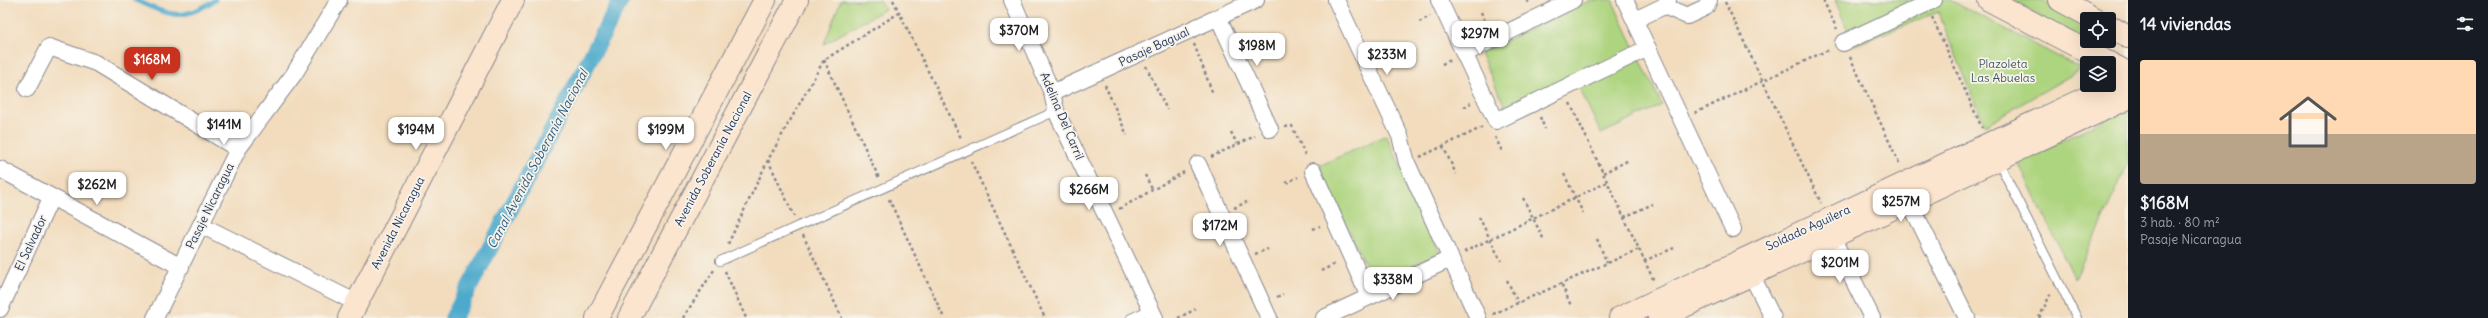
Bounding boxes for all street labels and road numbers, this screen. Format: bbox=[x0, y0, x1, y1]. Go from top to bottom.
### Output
street label: Pasaje Bagual bbox=[1116, 24, 1191, 69]
street label: Adelina Del Carril bbox=[1037, 70, 1088, 162]
street label: Avenida Soberanía Nacional bbox=[671, 89, 755, 229]
street label: Pasaje Nicaragua bbox=[182, 160, 237, 251]
street label: Avenida Nicaragua bbox=[368, 174, 427, 272]
street label: Soldado Aguilera bbox=[1763, 201, 1853, 254]
street label: El Salvador bbox=[11, 212, 50, 273]

